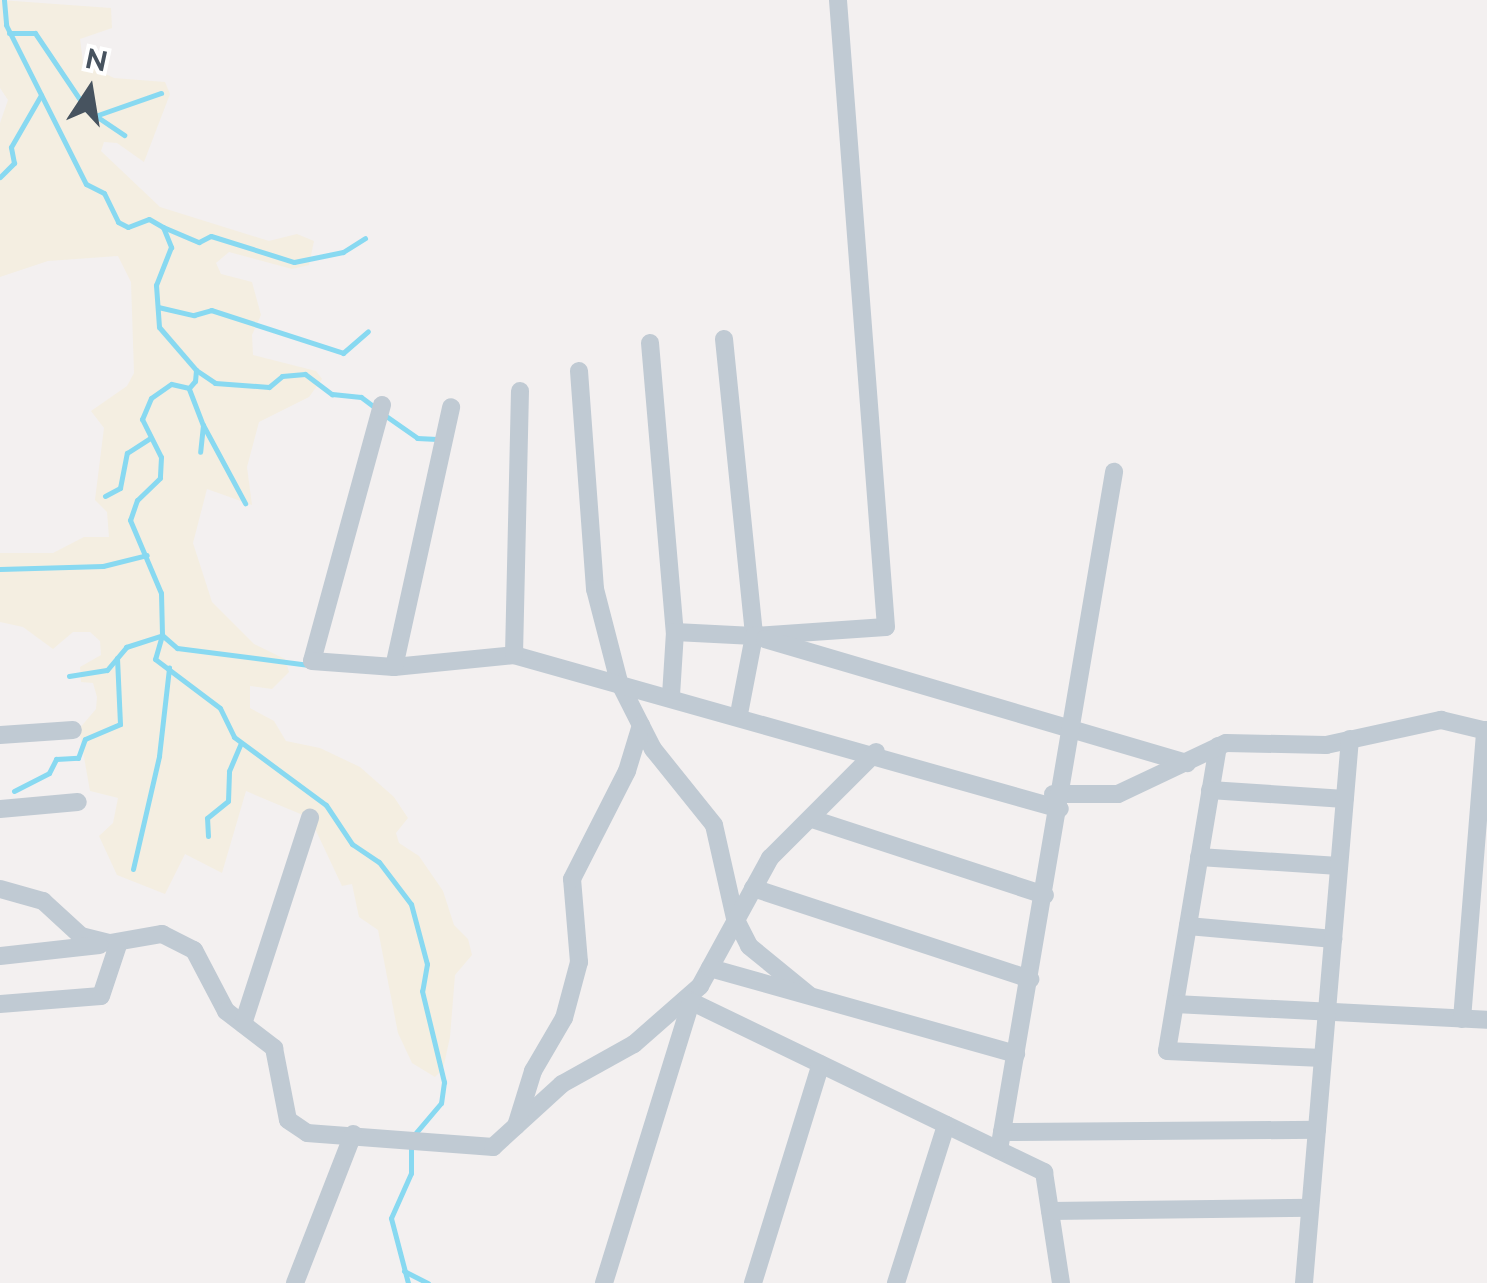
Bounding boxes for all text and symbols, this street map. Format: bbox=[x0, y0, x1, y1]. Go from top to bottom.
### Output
north arrow bbox=[40, 40, 140, 140]
text: N bbox=[82, 42, 110, 79]

